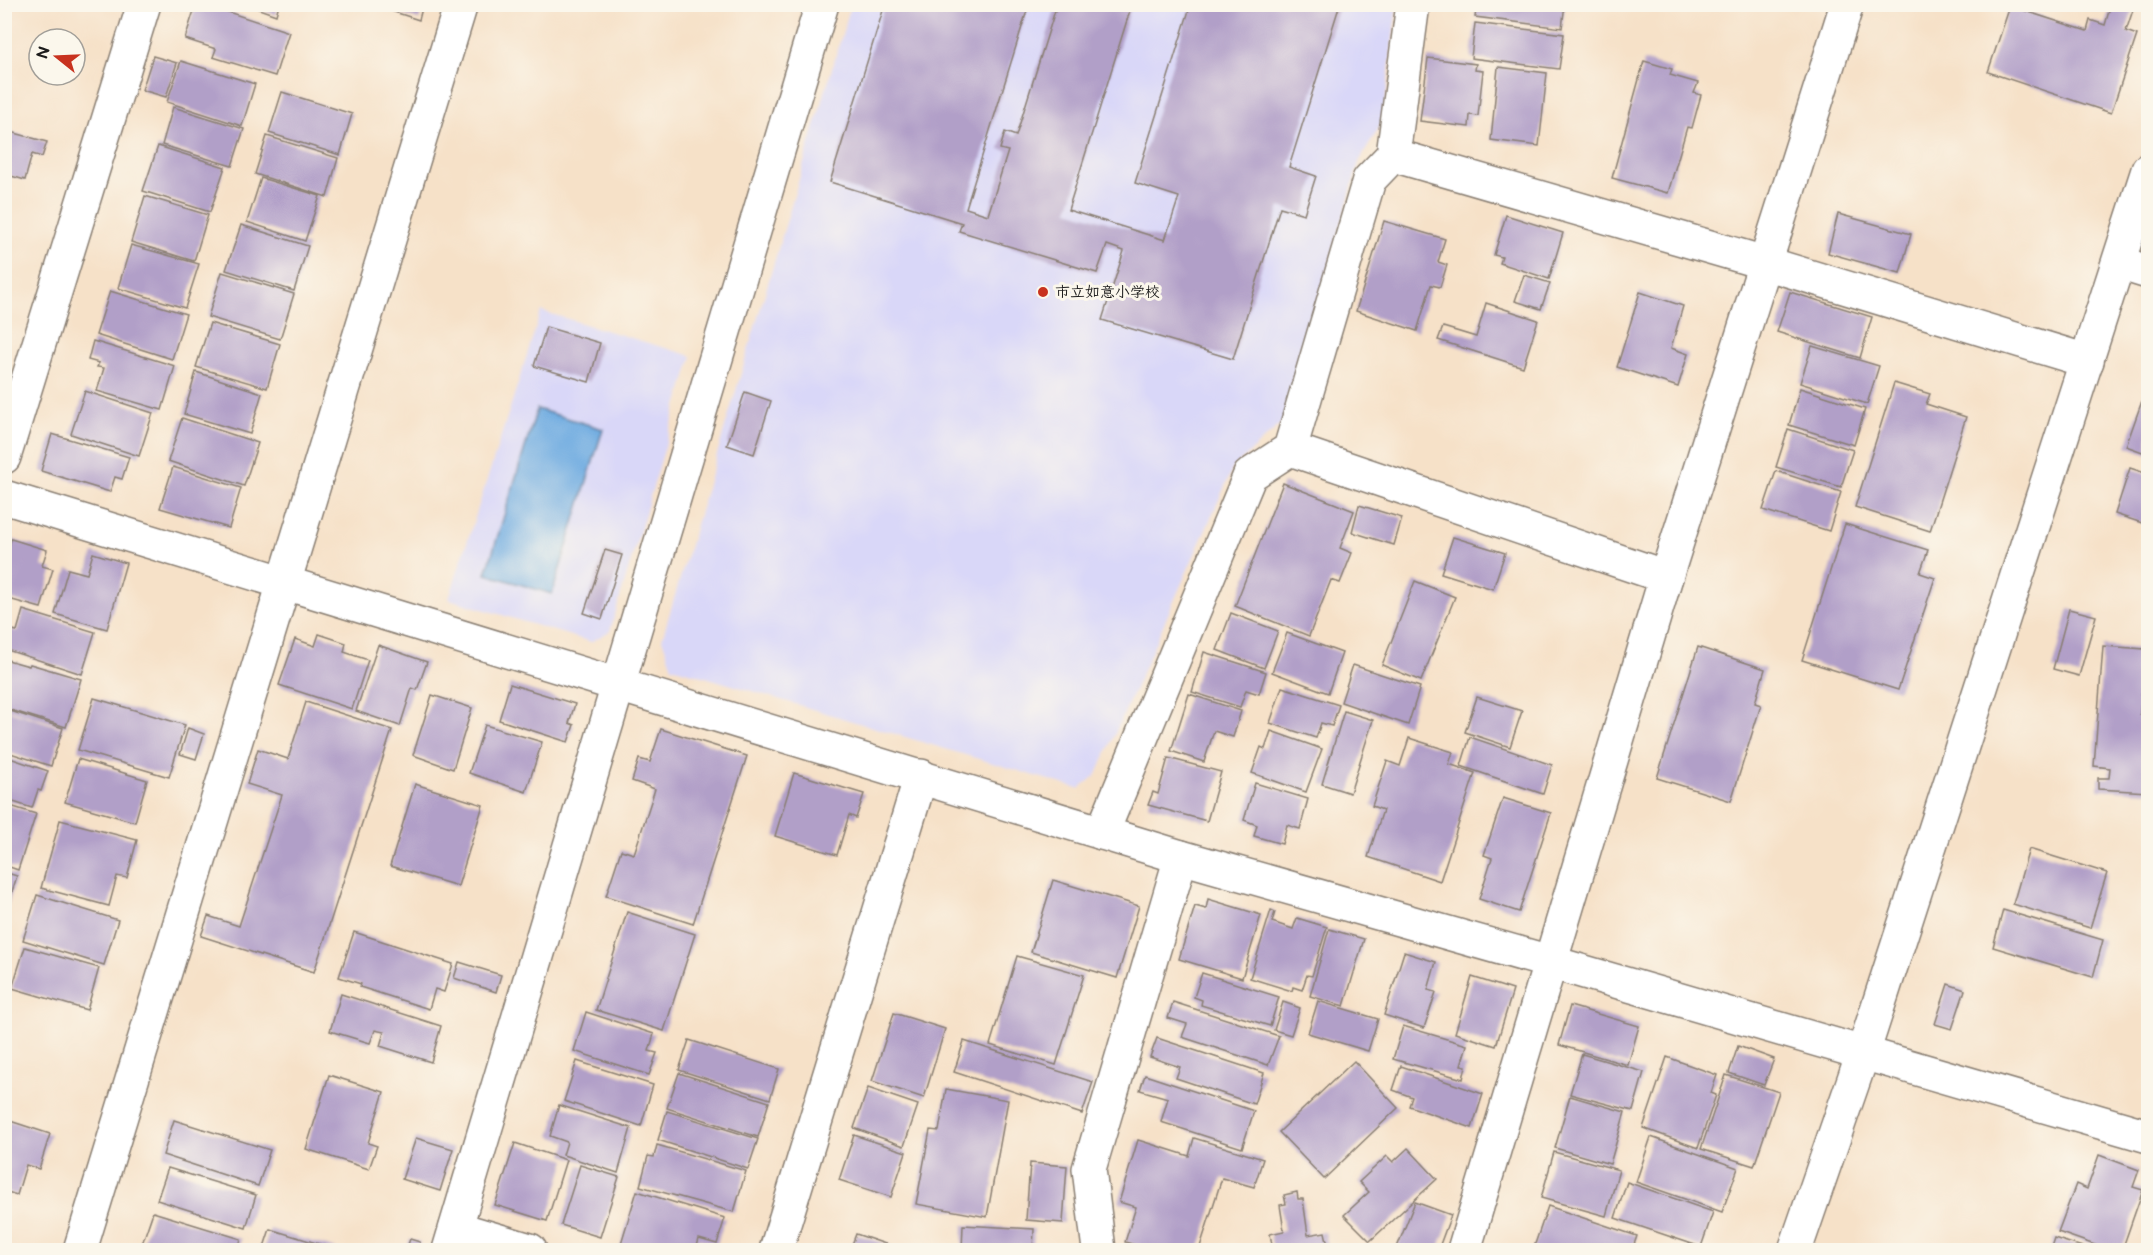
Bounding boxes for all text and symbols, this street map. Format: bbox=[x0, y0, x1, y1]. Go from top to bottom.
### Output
north arrow bbox=[27, 27, 87, 87]
text: N bbox=[33, 44, 55, 61]
place label: 市立如意小学校 bbox=[1055, 283, 1160, 302]
marker: 市立如意小学校 bbox=[1036, 285, 1050, 299]

